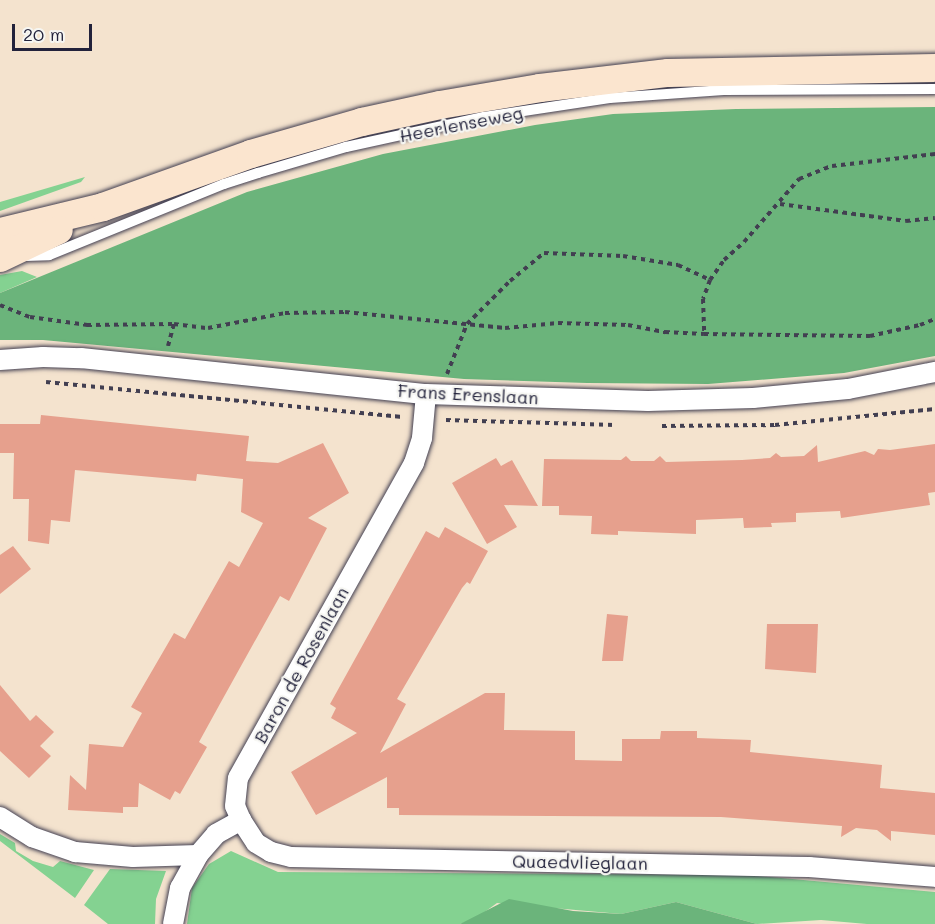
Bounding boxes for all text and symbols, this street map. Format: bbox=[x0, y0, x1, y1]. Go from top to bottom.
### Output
scale bar bbox=[15, 12, 94, 50]
text: 20 m bbox=[23, 22, 64, 46]
street label: Heerlenseweg bbox=[397, 101, 525, 147]
street label: Frans Erenslaan bbox=[397, 380, 539, 408]
street label: Baron de Rosenlaan bbox=[249, 583, 353, 747]
street label: Quaedvlieglaan bbox=[512, 850, 648, 874]

